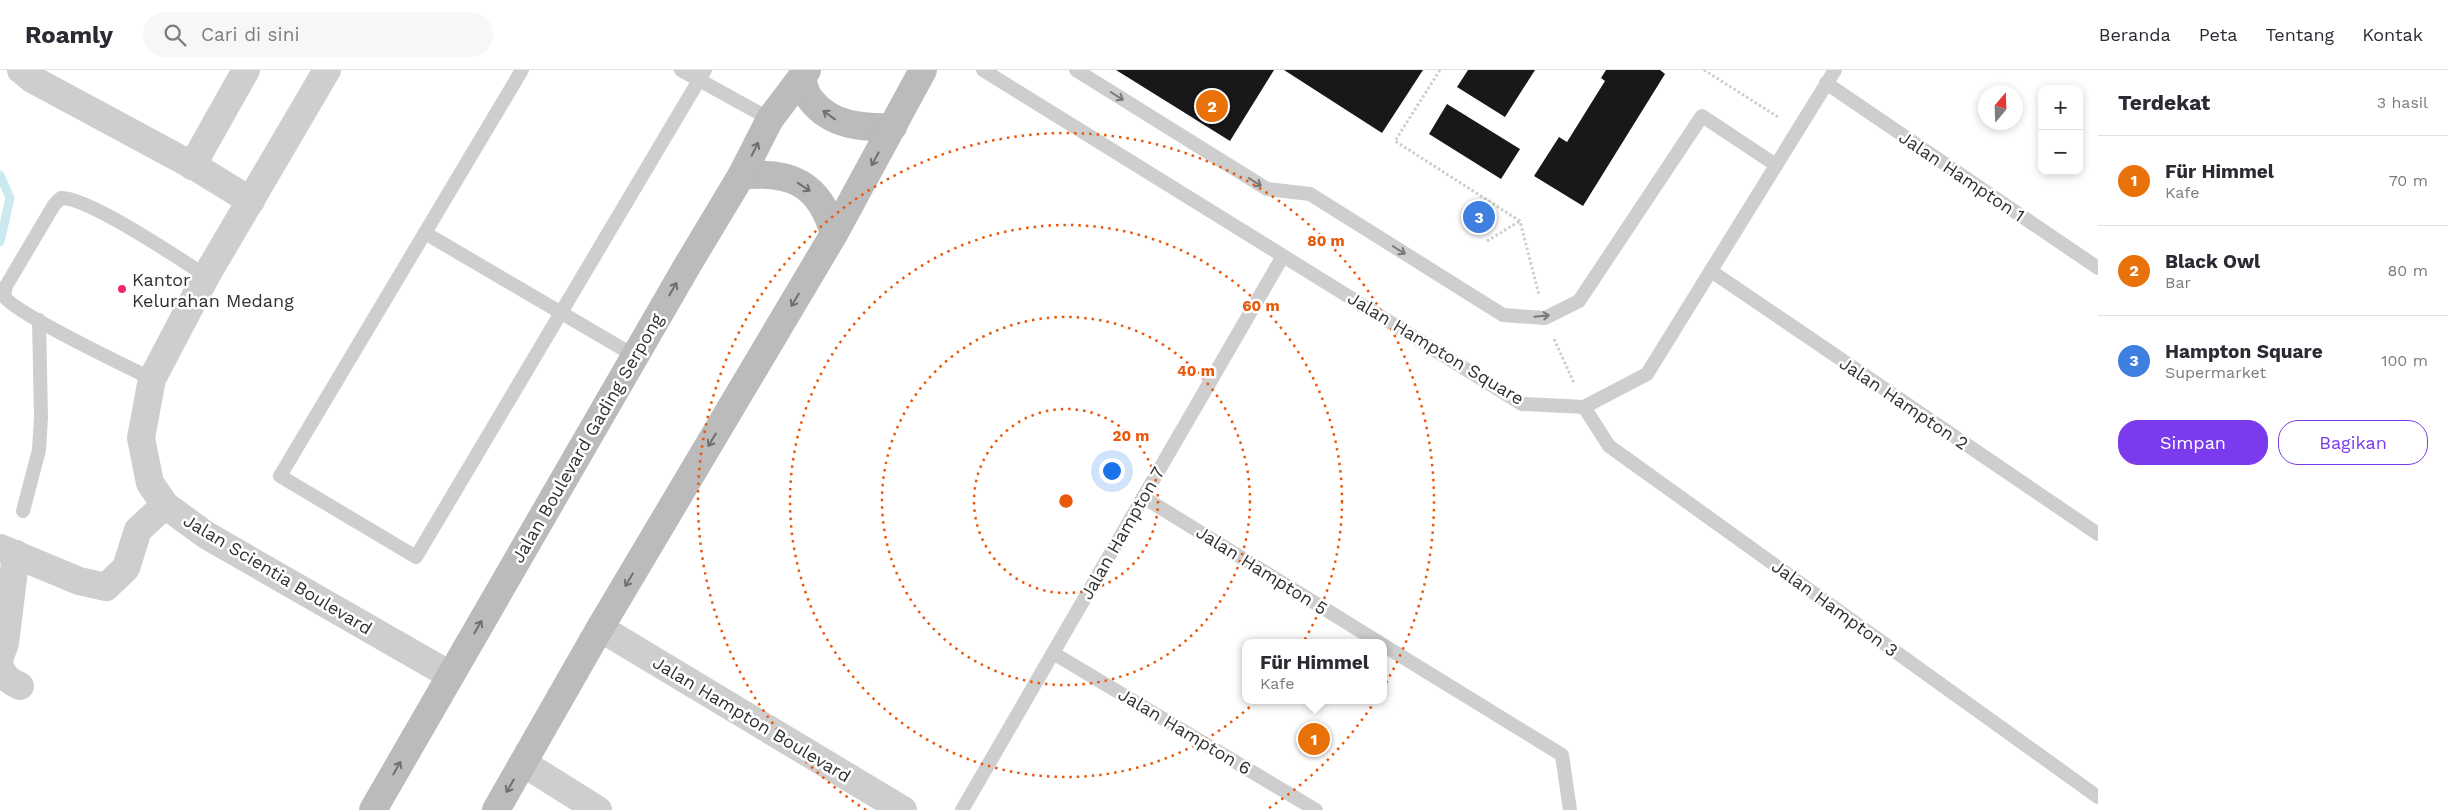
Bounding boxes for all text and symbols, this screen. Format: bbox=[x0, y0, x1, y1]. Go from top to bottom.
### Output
search box bbox=[143, 12, 493, 57]
text: Roamly bbox=[25, 21, 113, 49]
icon: search bbox=[161, 21, 189, 49]
text: Cari di sini bbox=[201, 23, 299, 46]
text: Beranda bbox=[2099, 24, 2171, 45]
text: Peta bbox=[2199, 24, 2237, 45]
text: Tentang bbox=[2265, 24, 2334, 45]
text: Kontak bbox=[2362, 24, 2423, 45]
north arrow bbox=[1978, 85, 2023, 130]
map controls bbox=[2038, 85, 2083, 175]
button: + bbox=[2038, 85, 2083, 130]
pin: 2 bbox=[1196, 87, 1228, 125]
text: Terdekat bbox=[2118, 90, 2210, 115]
one-way arrow bbox=[1110, 91, 1124, 101]
text: 3 hasil bbox=[2377, 93, 2428, 112]
one-way arrow bbox=[822, 110, 836, 120]
street label: Jalan Hampton 1 bbox=[1895, 126, 2029, 226]
button: − bbox=[2038, 130, 2083, 175]
one-way arrow bbox=[750, 141, 760, 156]
one-way arrow bbox=[870, 151, 879, 166]
text: Für Himmel bbox=[2165, 160, 2274, 183]
text: 1 bbox=[2131, 171, 2137, 190]
text: 70 m bbox=[2389, 171, 2428, 190]
one-way arrow bbox=[1248, 177, 1262, 187]
one-way arrow bbox=[797, 182, 811, 192]
text: Kafe bbox=[2165, 183, 2200, 202]
pin: 3 bbox=[1463, 198, 1495, 236]
text: 80 m bbox=[1307, 232, 1345, 250]
one-way arrow bbox=[1392, 245, 1406, 255]
text: Black Owl bbox=[2165, 250, 2260, 273]
text: 2 bbox=[2129, 261, 2139, 280]
text: 80 m bbox=[2387, 261, 2428, 280]
place label: Kantor Kelurahan Medang bbox=[132, 269, 294, 311]
text: Bar bbox=[2165, 273, 2191, 292]
one-way arrow bbox=[669, 282, 679, 297]
marker: Kantor Kelurahan Medang bbox=[116, 283, 128, 295]
street label: Jalan Hampton Square bbox=[1344, 287, 1528, 409]
one-way arrow bbox=[789, 293, 799, 307]
text: 60 m bbox=[1242, 297, 1280, 315]
street label: Jalan Boulevard Gading Serpong bbox=[507, 309, 667, 566]
one-way arrow bbox=[1534, 311, 1550, 321]
text: Hampton Square bbox=[2165, 340, 2323, 363]
text: 3 bbox=[2129, 351, 2139, 370]
text: 100 m bbox=[2381, 351, 2428, 370]
street label: Jalan Hampton 2 bbox=[1836, 352, 1972, 454]
text: 40 m bbox=[1177, 362, 1215, 380]
text: Supermarket bbox=[2165, 363, 2266, 382]
button: Simpan bbox=[2118, 420, 2268, 465]
button: Bagikan bbox=[2278, 420, 2428, 465]
text: 20 m bbox=[1112, 427, 1150, 445]
one-way arrow bbox=[706, 433, 716, 447]
your location bbox=[1099, 458, 1125, 484]
street label: Jalan Hampton 7 bbox=[1076, 463, 1168, 603]
centre of rings bbox=[1057, 492, 1075, 510]
street label: Jalan Scientia Boulevard bbox=[180, 509, 376, 639]
street label: Jalan Hampton 5 bbox=[1193, 521, 1331, 619]
street label: Jalan Hampton 3 bbox=[1768, 555, 1902, 661]
one-way arrow bbox=[623, 572, 633, 586]
one-way arrow bbox=[473, 620, 483, 634]
popup bbox=[1242, 639, 1387, 704]
street label: Jalan Hampton Boulevard bbox=[649, 651, 855, 787]
text: Für Himmel bbox=[1260, 651, 1369, 674]
text: Kafe bbox=[1260, 674, 1295, 693]
street label: Jalan Hampton 6 bbox=[1115, 683, 1255, 779]
pin: 1 bbox=[1298, 720, 1330, 758]
one-way arrow bbox=[393, 761, 403, 775]
one-way arrow bbox=[504, 779, 514, 793]

